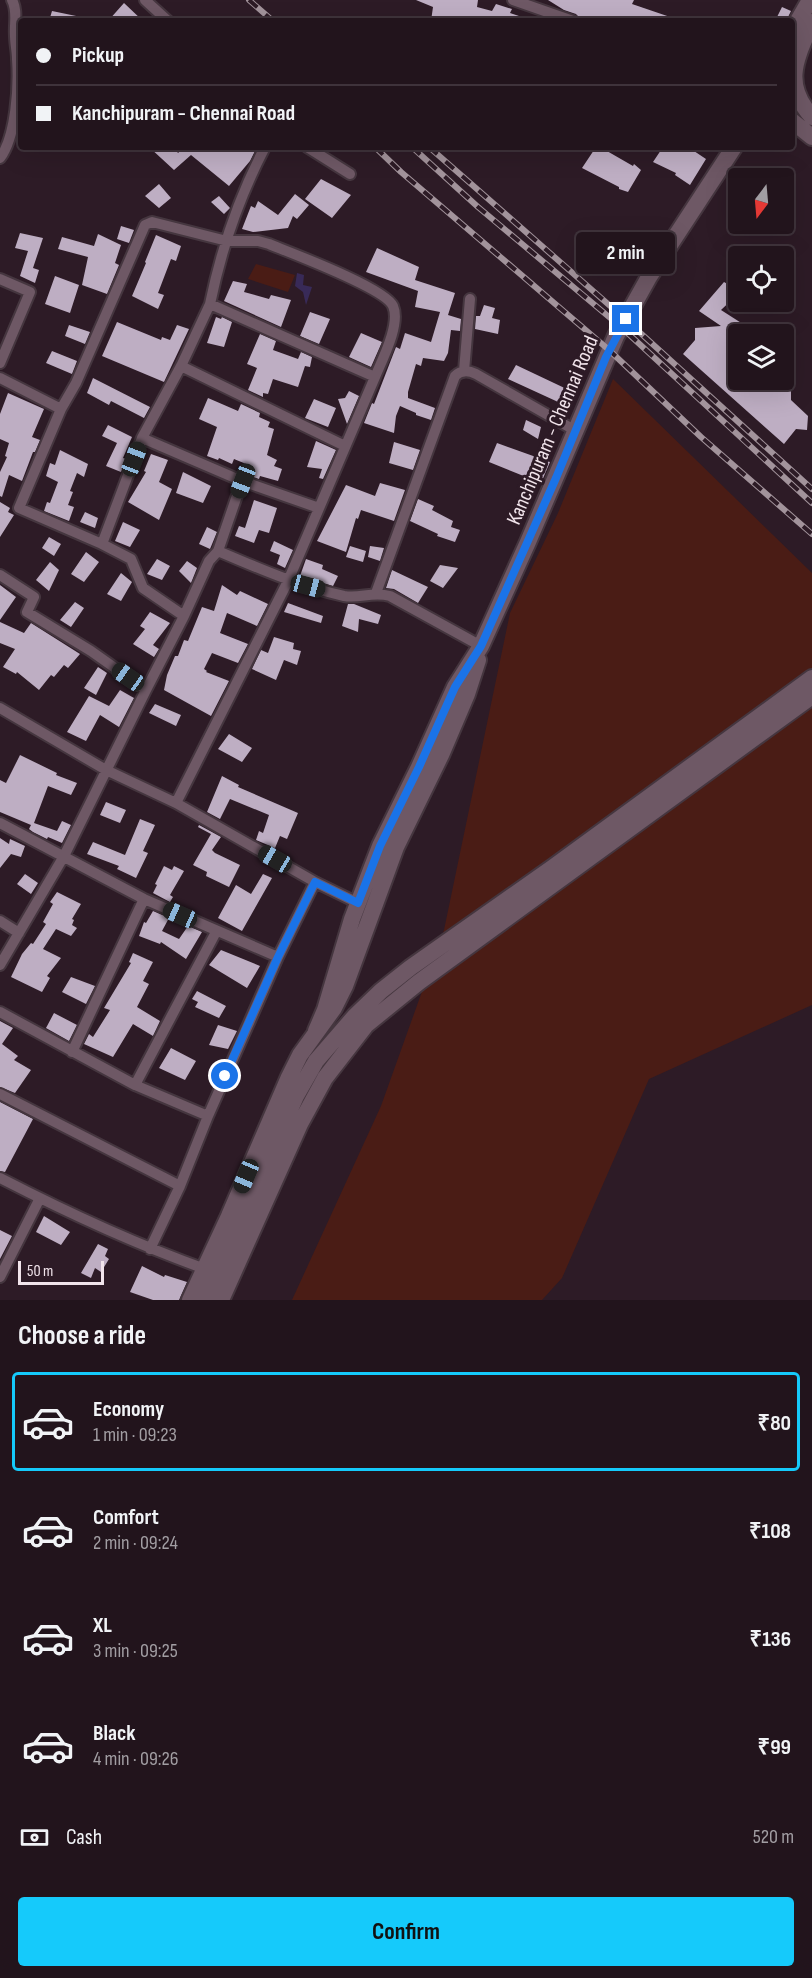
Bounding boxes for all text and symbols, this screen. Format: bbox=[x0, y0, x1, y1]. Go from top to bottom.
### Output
text: Pickup bbox=[72, 42, 124, 69]
text: Kanchipuram - Chennai Road bbox=[72, 100, 295, 127]
north arrow bbox=[728, 168, 794, 234]
map controls bbox=[728, 168, 794, 390]
callout: 2 min bbox=[576, 232, 676, 274]
text: 2 min bbox=[606, 241, 645, 265]
button: locate bbox=[728, 246, 794, 312]
route end bbox=[612, 305, 639, 332]
button: layers bbox=[728, 324, 794, 390]
street label: Kanchipuram - Chennai Road bbox=[501, 332, 604, 528]
car bbox=[119, 439, 149, 479]
car bbox=[228, 461, 258, 501]
car bbox=[288, 573, 328, 599]
car bbox=[108, 659, 148, 695]
car bbox=[255, 842, 295, 876]
car bbox=[160, 899, 200, 931]
route start bbox=[211, 1062, 238, 1089]
car bbox=[231, 1156, 261, 1196]
scale bar bbox=[18, 1258, 104, 1286]
text: 50 m bbox=[27, 1262, 53, 1281]
text: Choose a ride bbox=[18, 1320, 146, 1352]
icon: car bbox=[21, 1395, 75, 1449]
text: Economy bbox=[93, 1396, 164, 1423]
text: ₹80 bbox=[758, 1410, 791, 1437]
text: 1 min · 09:23 bbox=[93, 1423, 177, 1447]
icon: car bbox=[21, 1503, 75, 1557]
text: Comfort bbox=[93, 1504, 159, 1531]
text: ₹108 bbox=[749, 1518, 791, 1545]
text: 2 min · 09:24 bbox=[93, 1531, 178, 1555]
icon: car bbox=[21, 1611, 75, 1665]
text: XL bbox=[93, 1612, 112, 1639]
text: ₹136 bbox=[750, 1626, 791, 1653]
text: 3 min · 09:25 bbox=[93, 1639, 178, 1663]
icon: car bbox=[21, 1719, 75, 1773]
text: Black bbox=[93, 1720, 135, 1747]
text: ₹99 bbox=[758, 1734, 791, 1761]
text: 4 min · 09:26 bbox=[93, 1747, 179, 1771]
icon: cash bbox=[18, 1821, 51, 1854]
text: Cash bbox=[66, 1824, 102, 1851]
text: 520 m bbox=[753, 1825, 794, 1849]
button: Confirm bbox=[18, 1897, 794, 1966]

